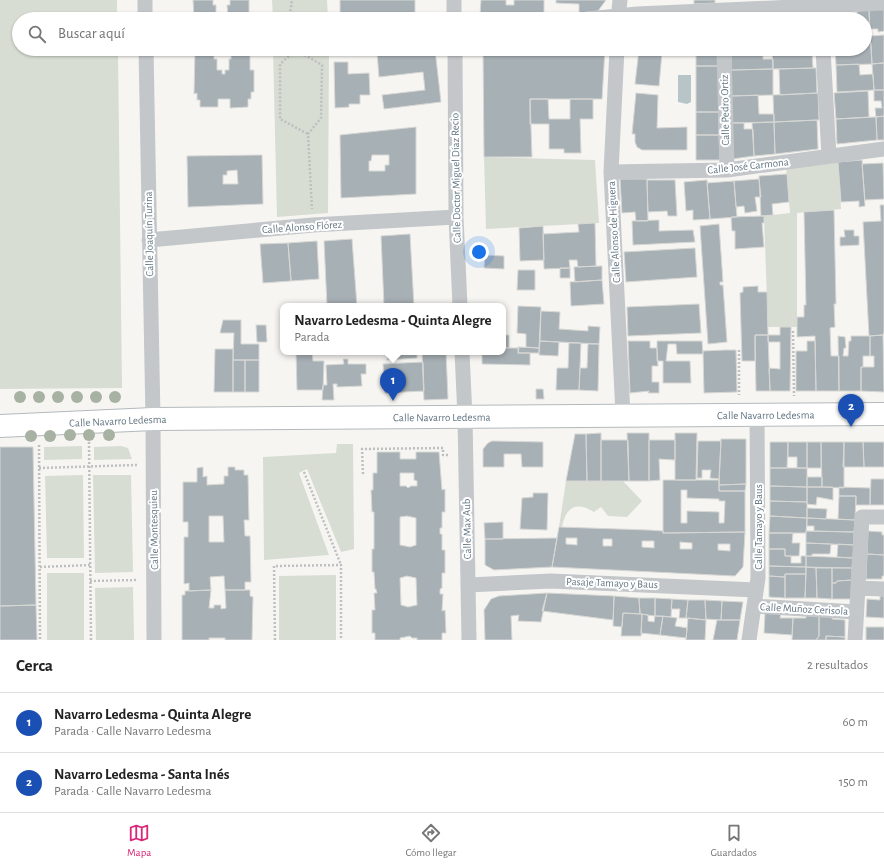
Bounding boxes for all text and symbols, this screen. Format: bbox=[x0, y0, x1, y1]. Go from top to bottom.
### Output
search box bbox=[12, 12, 872, 56]
icon: search bbox=[26, 23, 48, 45]
text: Buscar aquí bbox=[58, 26, 125, 41]
street label: Calle Pedro Ortiz bbox=[719, 74, 731, 146]
street label: Calle Doctor Miguel Díaz Recio bbox=[449, 113, 463, 243]
street label: Calle José Carmona bbox=[707, 156, 789, 176]
street label: Calle Alonso de Higuera bbox=[606, 181, 622, 283]
street label: Calle Joaquín Turina bbox=[143, 191, 155, 277]
street label: Calle Alonso Flórez bbox=[262, 219, 343, 235]
your location bbox=[469, 242, 489, 262]
popup bbox=[280, 303, 506, 355]
text: Navarro Ledesma - Quinta Alegre bbox=[294, 313, 492, 328]
text: Parada bbox=[294, 331, 329, 344]
pin: 1 bbox=[380, 368, 406, 401]
pin: 2 bbox=[838, 394, 864, 427]
street label: Calle Navarro Ledesma bbox=[717, 409, 815, 421]
street label: Calle Navarro Ledesma bbox=[393, 411, 491, 423]
street label: Calle Navarro Ledesma bbox=[69, 413, 167, 428]
street label: Calle Tamayo y Baus bbox=[753, 484, 764, 570]
street label: Calle Montesquieu bbox=[148, 490, 160, 570]
street label: Calle Max Aub bbox=[461, 498, 473, 559]
street label: Pasaje Tamayo y Baus bbox=[566, 576, 658, 590]
street label: Calle Muñoz Cerisola bbox=[760, 601, 848, 617]
text: Cerca bbox=[16, 657, 53, 674]
text: 2 resultados bbox=[807, 659, 868, 672]
text: Navarro Ledesma - Quinta Alegre bbox=[54, 707, 251, 722]
text: 1 bbox=[27, 716, 31, 729]
text: 60 m bbox=[842, 716, 868, 729]
text: Parada · Calle Navarro Ledesma bbox=[54, 725, 211, 738]
text: Navarro Ledesma - Santa Inés bbox=[54, 767, 230, 782]
text: 2 bbox=[26, 776, 32, 789]
text: 150 m bbox=[839, 776, 868, 789]
text: Parada · Calle Navarro Ledesma bbox=[54, 785, 211, 798]
tab: Mapa bbox=[127, 822, 151, 859]
tab: Cómo llegar bbox=[405, 822, 456, 859]
tab: Guardados bbox=[710, 822, 757, 859]

